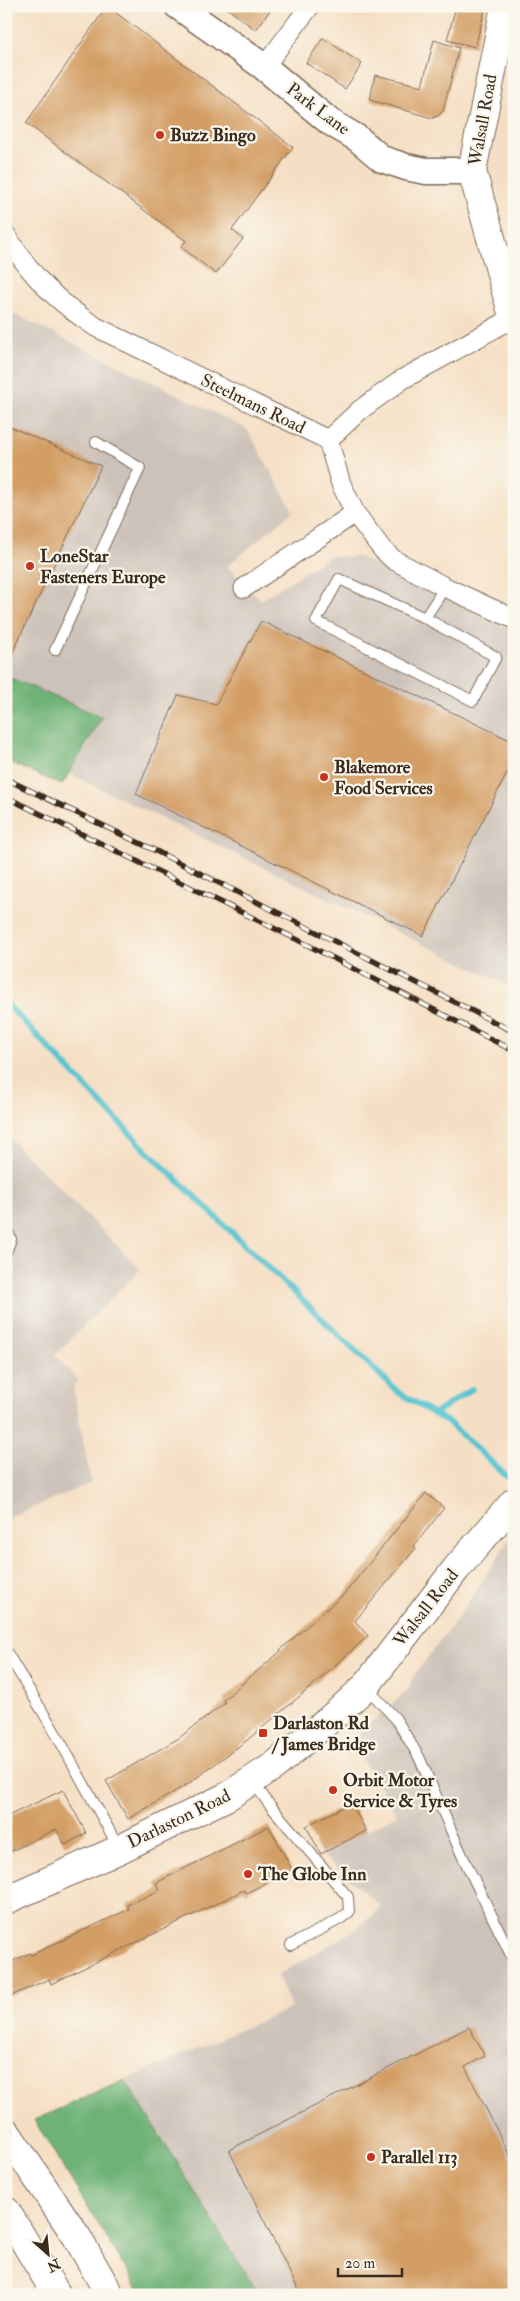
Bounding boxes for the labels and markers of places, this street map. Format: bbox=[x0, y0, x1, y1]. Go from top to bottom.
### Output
place label: Buzz Bingo bbox=[170, 124, 256, 147]
marker: Buzz Bingo bbox=[154, 129, 166, 141]
place label: LoneStar Fasteners Europe bbox=[40, 545, 166, 589]
marker: LoneStar Fasteners Europe bbox=[24, 560, 36, 572]
place label: Blakemore Food Services bbox=[334, 756, 433, 800]
marker: Blakemore Food Services bbox=[318, 771, 330, 783]
place label: Darlaston Rd / James Bridge bbox=[271, 1712, 376, 1756]
marker: Darlaston Rd / James Bridge bbox=[257, 1727, 269, 1739]
place label: Orbit Motor Service & Tyres bbox=[343, 1769, 457, 1813]
marker: Orbit Motor Service & Tyres bbox=[327, 1784, 339, 1796]
place label: The Globe Inn bbox=[257, 1863, 367, 1886]
marker: The Globe Inn bbox=[242, 1868, 254, 1880]
place label: Parallel 113 bbox=[381, 2146, 458, 2169]
marker: Parallel 113 bbox=[365, 2151, 377, 2163]

